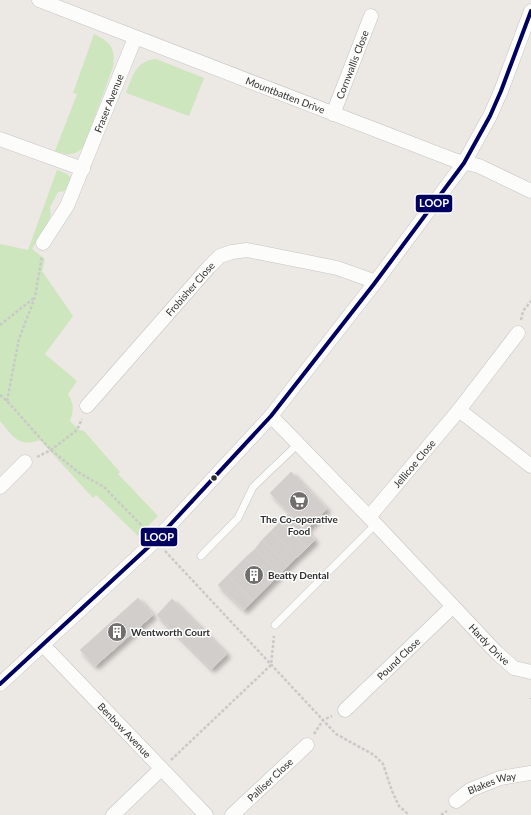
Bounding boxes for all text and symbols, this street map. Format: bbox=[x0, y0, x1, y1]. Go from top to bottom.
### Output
street label: Cornwallis Close bbox=[333, 29, 371, 101]
street label: Fraser Avenue bbox=[91, 72, 126, 134]
street label: Mountbatten Drive bbox=[244, 74, 327, 116]
line badge: LOOP bbox=[415, 194, 453, 213]
text: LOOP bbox=[419, 196, 449, 209]
street label: Frobisher Close bbox=[163, 259, 217, 318]
street label: Jellicoe Close bbox=[390, 437, 438, 490]
unlabelled marker bbox=[209, 473, 219, 483]
supermarket icon: The Co-operative Food bbox=[288, 490, 310, 512]
place label: The Co-operative Food bbox=[260, 513, 338, 537]
line badge: LOOP bbox=[140, 527, 178, 547]
text: LOOP bbox=[144, 530, 174, 543]
building icon: Beatty Dental bbox=[243, 564, 265, 586]
place label: Beatty Dental bbox=[268, 569, 329, 581]
building icon: Wentworth Court bbox=[106, 621, 128, 643]
street label: Hardy Drive bbox=[467, 621, 512, 667]
place label: Wentworth Court bbox=[131, 626, 210, 638]
street label: Pound Close bbox=[374, 635, 422, 682]
street label: Benbow Avenue bbox=[96, 700, 154, 760]
street label: Palliser Close bbox=[245, 755, 295, 804]
street label: Blakes Way bbox=[466, 769, 518, 796]

